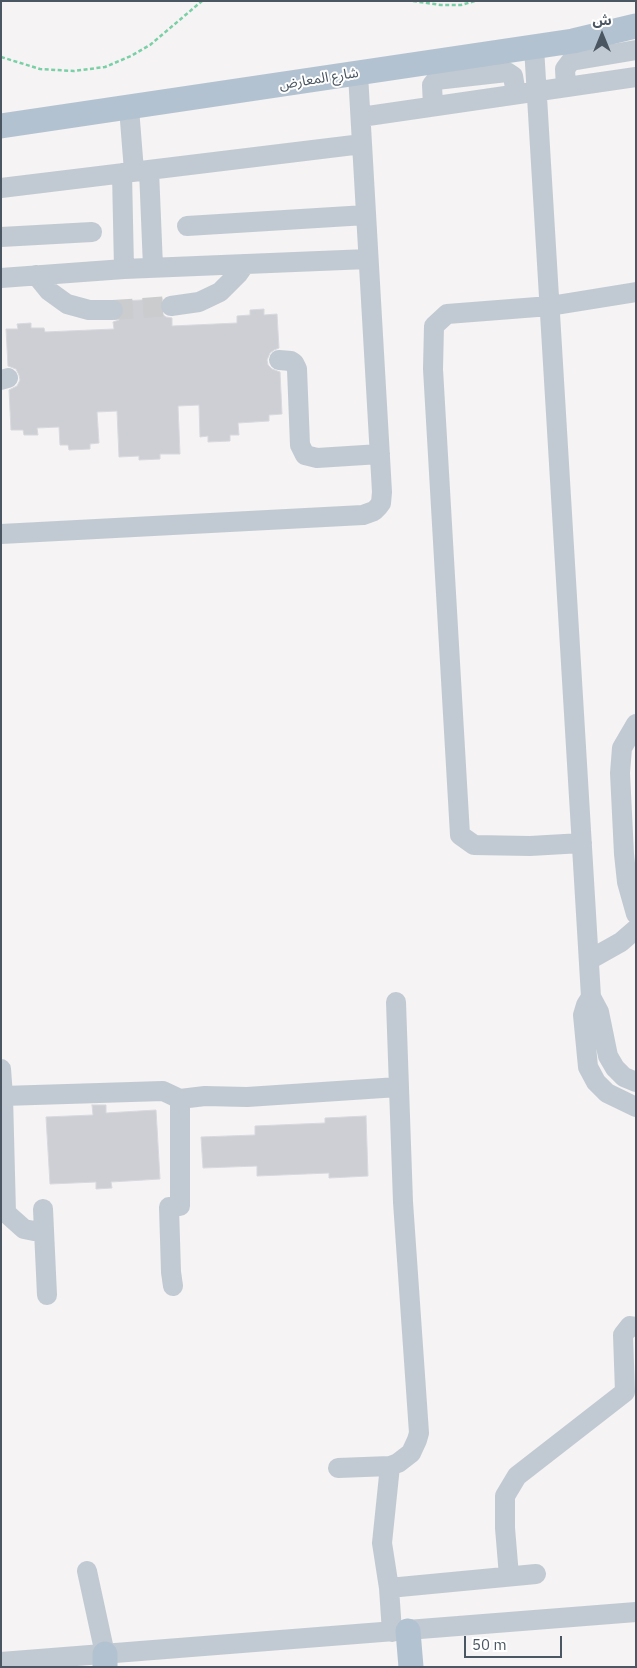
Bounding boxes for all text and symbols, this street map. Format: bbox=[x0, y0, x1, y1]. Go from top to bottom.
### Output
north arrow bbox=[577, 10, 627, 60]
text: ش bbox=[592, 11, 612, 29]
street label: شارع المعارض bbox=[278, 64, 360, 94]
scale bar bbox=[467, 1626, 564, 1658]
text: 50 m bbox=[472, 1635, 507, 1654]

